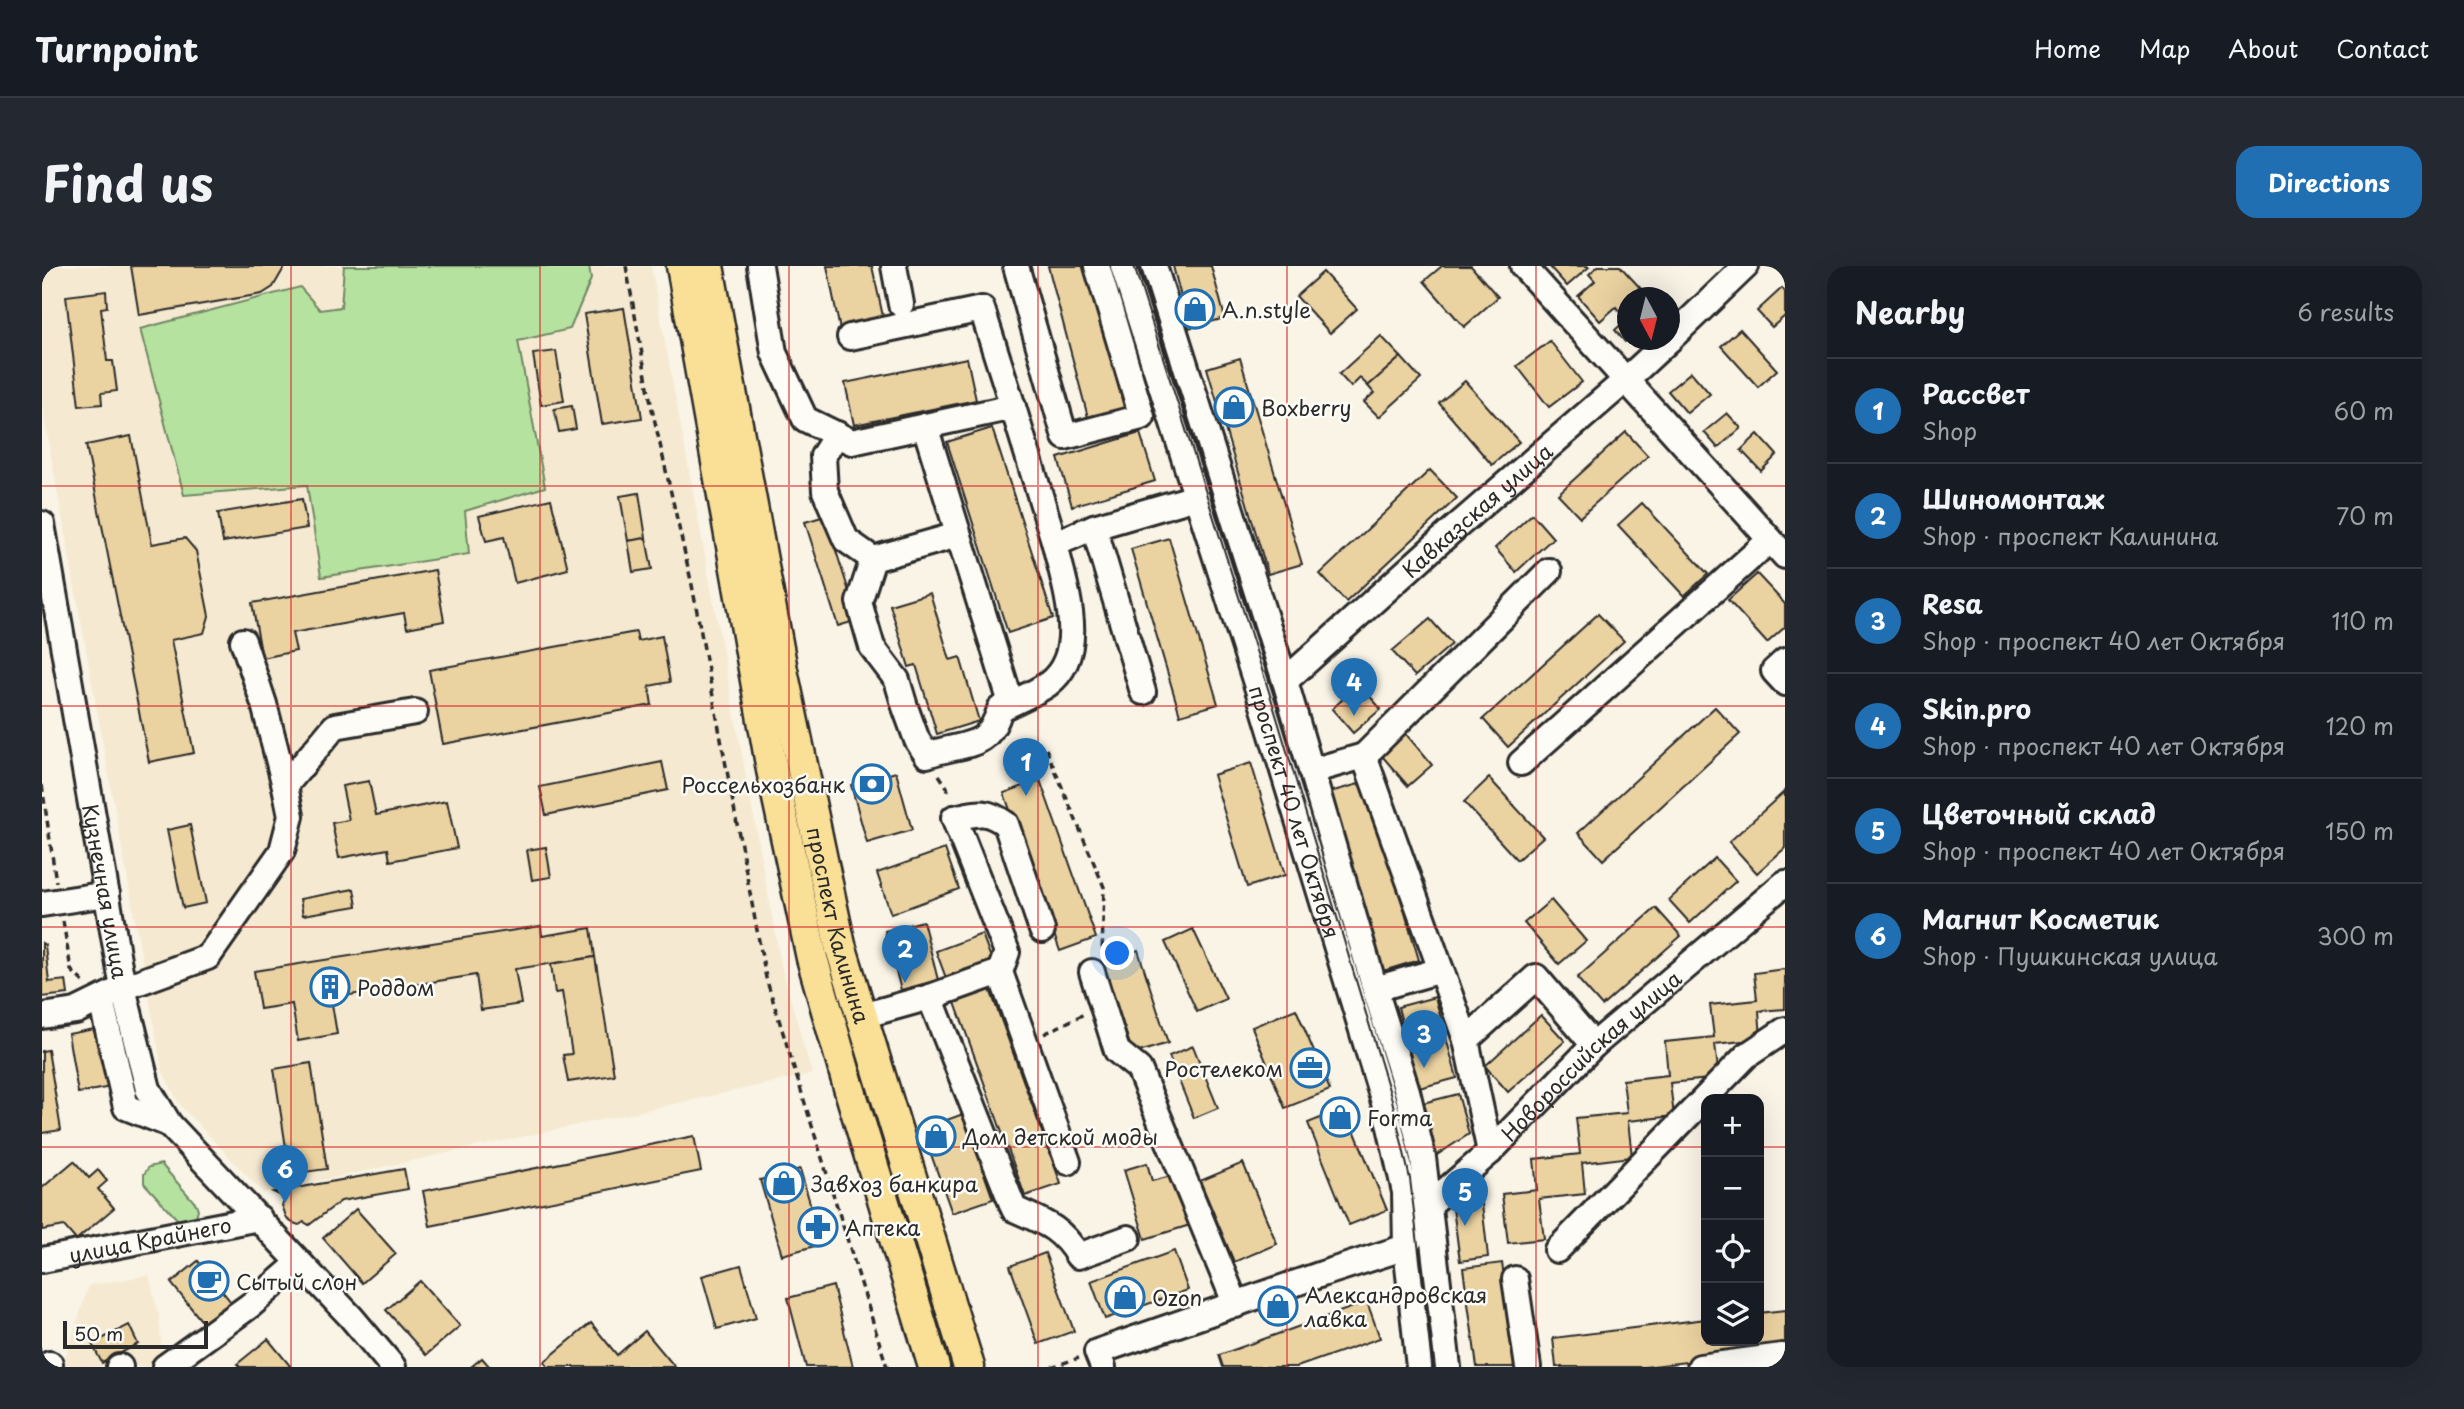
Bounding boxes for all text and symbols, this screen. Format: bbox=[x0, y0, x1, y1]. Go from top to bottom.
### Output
text: Turnpoint bbox=[35, 23, 199, 73]
text: Home bbox=[2034, 30, 2101, 66]
text: Map bbox=[2139, 30, 2190, 66]
text: About bbox=[2228, 30, 2298, 66]
text: Contact bbox=[2336, 30, 2429, 66]
text: Find us bbox=[42, 145, 213, 219]
button: Directions bbox=[2236, 146, 2422, 218]
north arrow bbox=[1617, 287, 1680, 350]
shop icon: A.n.style bbox=[1174, 288, 1216, 330]
text: Nearby bbox=[1855, 289, 1965, 334]
place label: A.n.style bbox=[1222, 293, 1311, 325]
text: 6 results bbox=[2298, 294, 2394, 329]
text: Рассвет bbox=[1922, 374, 2029, 413]
shop icon: Boxberry bbox=[1213, 386, 1255, 428]
place label: Boxberry bbox=[1261, 391, 1352, 423]
text: 1 bbox=[1873, 393, 1884, 428]
text: 60 m bbox=[2334, 393, 2394, 428]
text: Shop bbox=[1922, 413, 1977, 448]
street label: Кавказская улица bbox=[1394, 434, 1560, 585]
text: Шиномонтаж bbox=[1922, 479, 2104, 518]
text: 2 bbox=[1870, 498, 1886, 533]
text: 70 m bbox=[2336, 498, 2394, 533]
text: Shop · проспект Калинина bbox=[1922, 518, 2218, 553]
text: Resa bbox=[1922, 584, 1983, 623]
text: 3 bbox=[1870, 603, 1886, 638]
text: 110 m bbox=[2332, 603, 2394, 638]
text: Shop · проспект 40 лет Октября bbox=[1922, 623, 2285, 658]
pin: 4 bbox=[1331, 658, 1377, 716]
street label: проспект 40 лет Октября bbox=[1242, 681, 1349, 942]
text: Skin.pro bbox=[1922, 689, 2031, 728]
text: 4 bbox=[1870, 708, 1886, 743]
text: 120 m bbox=[2326, 708, 2394, 743]
text: Shop · проспект 40 лет Октября bbox=[1922, 728, 2285, 763]
pin: 1 bbox=[1003, 738, 1049, 796]
bank icon: Россельхозбанк bbox=[851, 763, 893, 805]
place label: Россельхозбанк bbox=[682, 768, 846, 800]
text: Цветочный склад bbox=[1922, 794, 2156, 833]
street label: Кузнечная улица bbox=[75, 802, 137, 982]
text: 5 bbox=[1871, 813, 1885, 848]
text: 150 m bbox=[2325, 813, 2394, 848]
street label: проспект Калинина bbox=[799, 824, 879, 1028]
text: Shop · проспект 40 лет Октября bbox=[1922, 833, 2285, 868]
text: Магнит Косметик bbox=[1922, 899, 2159, 938]
text: 6 bbox=[1870, 918, 1886, 953]
text: 300 m bbox=[2317, 918, 2394, 953]
pin: 2 bbox=[882, 925, 928, 983]
your location bbox=[1100, 936, 1134, 970]
text: Shop · Пушкинская улица bbox=[1922, 938, 2218, 973]
street label: Новороссийская улица bbox=[1493, 962, 1688, 1148]
building icon: Роддом bbox=[309, 966, 351, 1008]
place label: Роддом bbox=[357, 971, 435, 1003]
pin: 3 bbox=[1401, 1010, 1447, 1068]
office icon: Ростелеком bbox=[1289, 1047, 1331, 1089]
place label: Ростелеком bbox=[1164, 1052, 1283, 1084]
map controls bbox=[1701, 1094, 1764, 1346]
button: + bbox=[1701, 1094, 1764, 1157]
shop icon: Forma bbox=[1319, 1096, 1361, 1138]
place label: Forma bbox=[1367, 1101, 1433, 1133]
shop icon: Дом детской моды bbox=[915, 1115, 957, 1157]
place label: Дом детской моды bbox=[962, 1120, 1158, 1152]
pin: 6 bbox=[262, 1145, 308, 1203]
button: − bbox=[1701, 1157, 1764, 1220]
shop icon: Завхоз банкира bbox=[763, 1162, 805, 1204]
place label: Завхоз банкира bbox=[811, 1167, 979, 1199]
pin: 5 bbox=[1442, 1168, 1488, 1226]
pharmacy icon: Аптека bbox=[797, 1206, 839, 1248]
street label: улица Крайнего bbox=[66, 1208, 234, 1270]
place label: Аптека bbox=[845, 1211, 920, 1243]
button: locate bbox=[1701, 1220, 1764, 1283]
cafe icon: Сытый слон bbox=[188, 1260, 230, 1302]
place label: Сытый слон bbox=[236, 1265, 357, 1297]
shop icon: Ozon bbox=[1104, 1276, 1146, 1318]
place label: Александровская лавка bbox=[1304, 1278, 1487, 1334]
place label: Ozon bbox=[1152, 1281, 1202, 1313]
button: layers bbox=[1701, 1283, 1764, 1346]
shop icon: Александровская лавка bbox=[1257, 1285, 1299, 1327]
scale bar bbox=[63, 1318, 208, 1350]
text: 50 m bbox=[74, 1319, 123, 1347]

